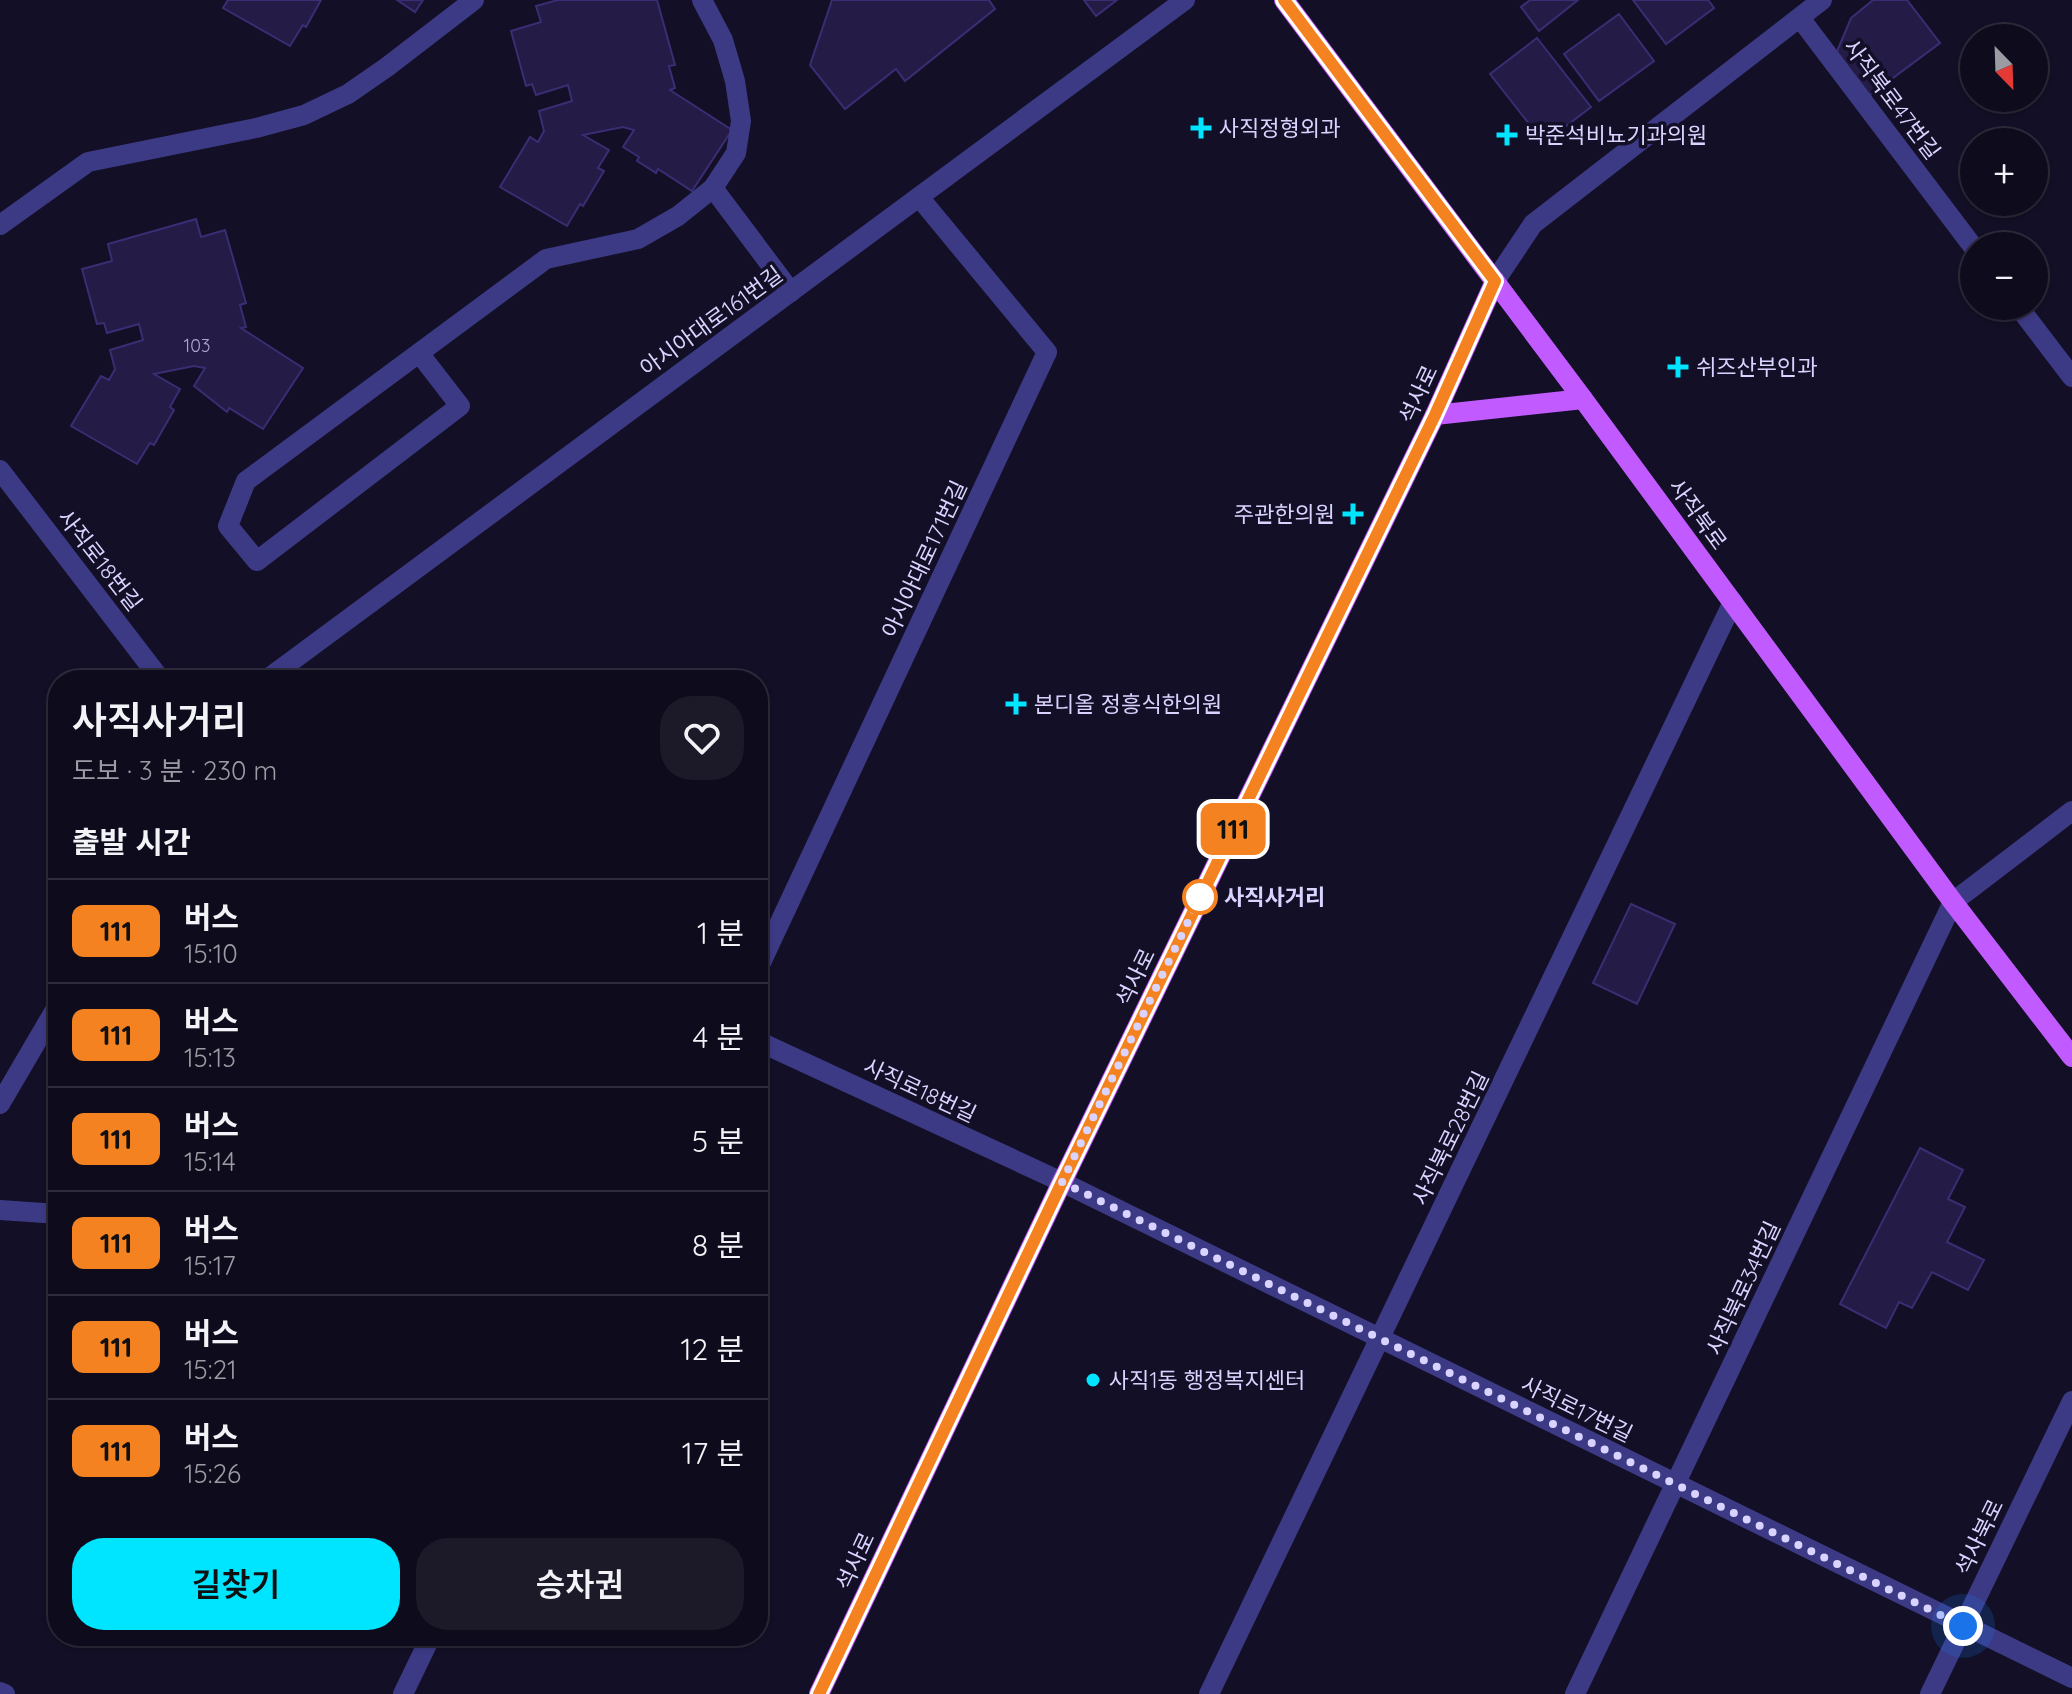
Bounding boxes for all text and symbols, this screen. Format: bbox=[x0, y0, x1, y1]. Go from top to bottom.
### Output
north arrow bbox=[1960, 24, 2048, 112]
map controls bbox=[1960, 24, 2048, 320]
street label: 사직북로47번길 bbox=[1838, 33, 1946, 165]
place label: 사직정형외과 bbox=[1219, 114, 1340, 142]
marker: 사직정형외과 bbox=[1190, 117, 1212, 139]
place label: 박준석비뇨기과의원 bbox=[1525, 121, 1707, 149]
marker: 박준석비뇨기과의원 bbox=[1496, 124, 1518, 146]
button: + bbox=[1960, 128, 2048, 216]
button: − bbox=[1960, 232, 2048, 320]
street label: 아시아대로161번길 bbox=[634, 260, 788, 382]
house number: 103 bbox=[184, 334, 210, 357]
place label: 쉬즈산부인과 bbox=[1696, 353, 1817, 381]
marker: 쉬즈산부인과 bbox=[1667, 356, 1689, 378]
street label: 석사로 bbox=[1392, 361, 1444, 427]
street label: 사직북로 bbox=[1663, 473, 1733, 555]
street label: 아시아대로171번길 bbox=[875, 476, 973, 642]
place label: 주관한의원 bbox=[1234, 500, 1335, 528]
marker: 주관한의원 bbox=[1342, 503, 1364, 525]
street label: 사직로18번길 bbox=[52, 504, 148, 616]
place label: 본디올 정흥식한의원 bbox=[1034, 690, 1222, 718]
marker: 본디올 정흥식한의원 bbox=[1005, 693, 1027, 715]
text: 사직사거리 bbox=[72, 696, 247, 744]
button: heart bbox=[660, 696, 744, 780]
text: 도보 · 3 분 · 230 m bbox=[72, 754, 277, 787]
line badge: 111 bbox=[1187, 803, 1279, 855]
text: 111 bbox=[1217, 811, 1249, 846]
text: 출발 시간 bbox=[72, 823, 191, 861]
marker: 사직사거리 bbox=[1183, 880, 1217, 914]
place label: 사직사거리 bbox=[1224, 883, 1325, 911]
text: 버스 bbox=[184, 898, 239, 936]
text: 111 bbox=[100, 913, 132, 948]
text: 1 분 bbox=[697, 914, 744, 952]
text: 15:10 bbox=[184, 937, 238, 970]
street label: 석사로 bbox=[1109, 944, 1161, 1010]
text: 버스 bbox=[184, 1002, 239, 1040]
text: 111 bbox=[100, 1017, 132, 1052]
text: 4 분 bbox=[692, 1018, 744, 1056]
text: 15:13 bbox=[184, 1041, 236, 1074]
street label: 사직로18번길 bbox=[859, 1052, 981, 1128]
street label: 사직북로28번길 bbox=[1406, 1066, 1494, 1210]
text: 버스 bbox=[184, 1106, 239, 1144]
text: 111 bbox=[100, 1121, 132, 1156]
text: 5 분 bbox=[692, 1122, 744, 1160]
text: 15:14 bbox=[184, 1145, 236, 1178]
text: 버스 bbox=[184, 1210, 239, 1248]
street label: 사직북로34번길 bbox=[1700, 1217, 1786, 1359]
text: 111 bbox=[100, 1225, 132, 1260]
text: 8 분 bbox=[692, 1226, 744, 1264]
text: 15:17 bbox=[184, 1249, 236, 1282]
text: 버스 bbox=[184, 1314, 239, 1352]
text: 111 bbox=[100, 1329, 132, 1364]
text: 12 분 bbox=[680, 1330, 744, 1368]
text: 15:21 bbox=[184, 1353, 237, 1386]
place label: 사직1동 행정복지센터 bbox=[1109, 1366, 1305, 1394]
street label: 사직로17번길 bbox=[1517, 1370, 1637, 1448]
marker: 사직1동 행정복지센터 bbox=[1084, 1371, 1102, 1389]
text: 버스 bbox=[184, 1418, 239, 1456]
text: 111 bbox=[100, 1433, 132, 1468]
text: 17 분 bbox=[682, 1434, 744, 1472]
text: 15:26 bbox=[184, 1457, 241, 1490]
street label: 석사북로 bbox=[1949, 1494, 2009, 1580]
street label: 석사로 bbox=[829, 1528, 881, 1594]
button: 길찾기 bbox=[72, 1538, 400, 1630]
button: 승차권 bbox=[416, 1538, 744, 1630]
your location bbox=[1943, 1606, 1983, 1646]

